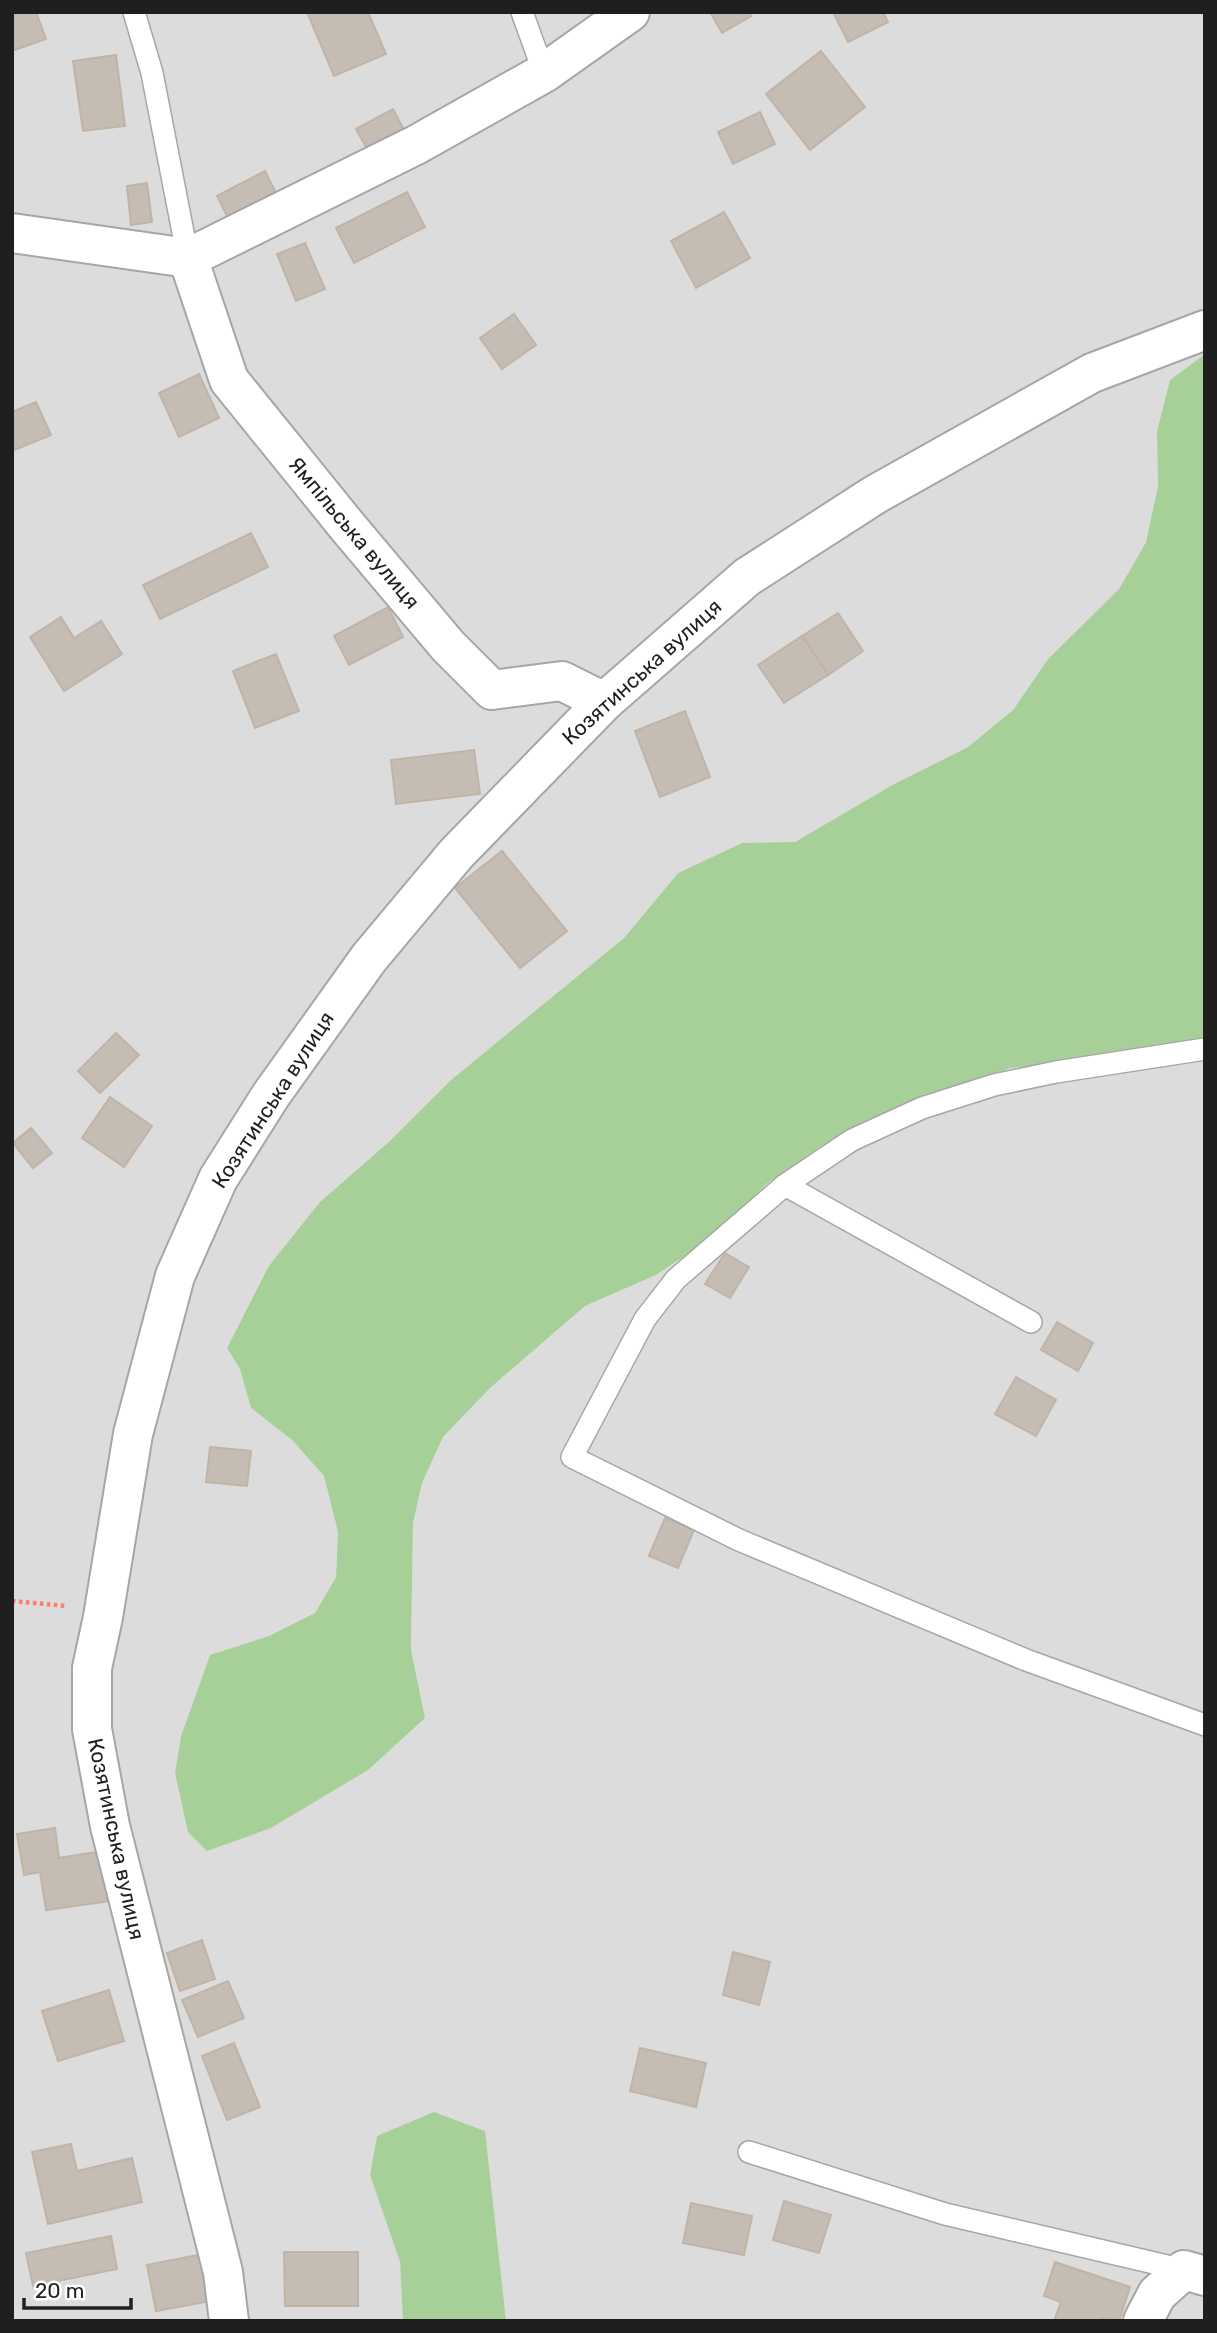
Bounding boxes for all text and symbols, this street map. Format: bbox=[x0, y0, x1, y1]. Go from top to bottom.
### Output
street label: Ямпільська вулиця bbox=[284, 452, 425, 614]
street label: Козятинська вулиця bbox=[557, 594, 726, 750]
street label: Козятинська вулиця bbox=[206, 1007, 339, 1193]
street label: Козятинська вулиця bbox=[83, 1736, 150, 1942]
scale bar bbox=[24, 2266, 131, 2310]
text: 20 m bbox=[35, 2278, 84, 2303]

